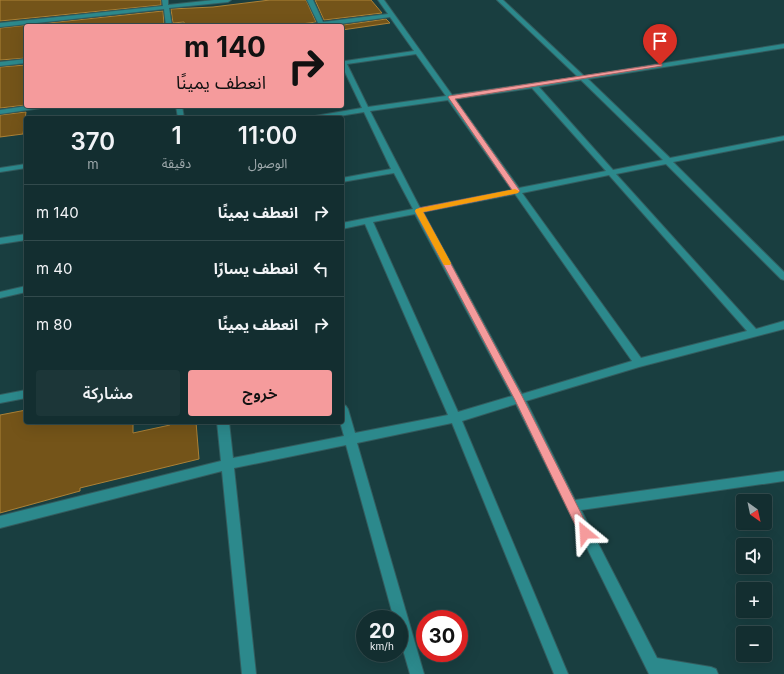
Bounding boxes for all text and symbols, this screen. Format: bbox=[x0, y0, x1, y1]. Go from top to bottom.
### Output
pin bbox=[643, 24, 677, 65]
text: 140 m bbox=[184, 30, 266, 64]
icon: arrive bbox=[649, 30, 671, 52]
icon: right bbox=[280, 40, 332, 92]
text: انعطف يمينًا bbox=[176, 72, 266, 93]
text: 1 bbox=[171, 121, 182, 150]
text: 11:00 bbox=[238, 121, 297, 150]
text: 370 bbox=[71, 127, 115, 156]
text: دقيقة bbox=[162, 155, 191, 171]
text: الوصول bbox=[248, 155, 287, 171]
text: m bbox=[87, 156, 99, 172]
icon: right bbox=[310, 202, 332, 224]
text: 140 m bbox=[36, 203, 79, 222]
text: انعطف يمينًا bbox=[218, 203, 298, 222]
icon: left bbox=[310, 258, 332, 280]
text: 40 m bbox=[36, 259, 73, 278]
text: انعطف يسارًا bbox=[214, 259, 298, 278]
icon: right bbox=[310, 314, 332, 336]
text: 80 m bbox=[36, 315, 72, 334]
text: انعطف يمينًا bbox=[218, 315, 298, 334]
button: مشاركة bbox=[36, 370, 180, 416]
button: خروج bbox=[188, 370, 332, 416]
north arrow bbox=[736, 494, 772, 530]
map controls bbox=[736, 494, 772, 662]
position arrow bbox=[564, 512, 606, 554]
button: sound bbox=[736, 538, 772, 574]
button: + bbox=[736, 582, 772, 618]
speed limit sign: 30 bbox=[416, 610, 468, 662]
text: 20 bbox=[369, 619, 395, 643]
button: − bbox=[736, 626, 772, 662]
text: km/h bbox=[370, 640, 394, 652]

